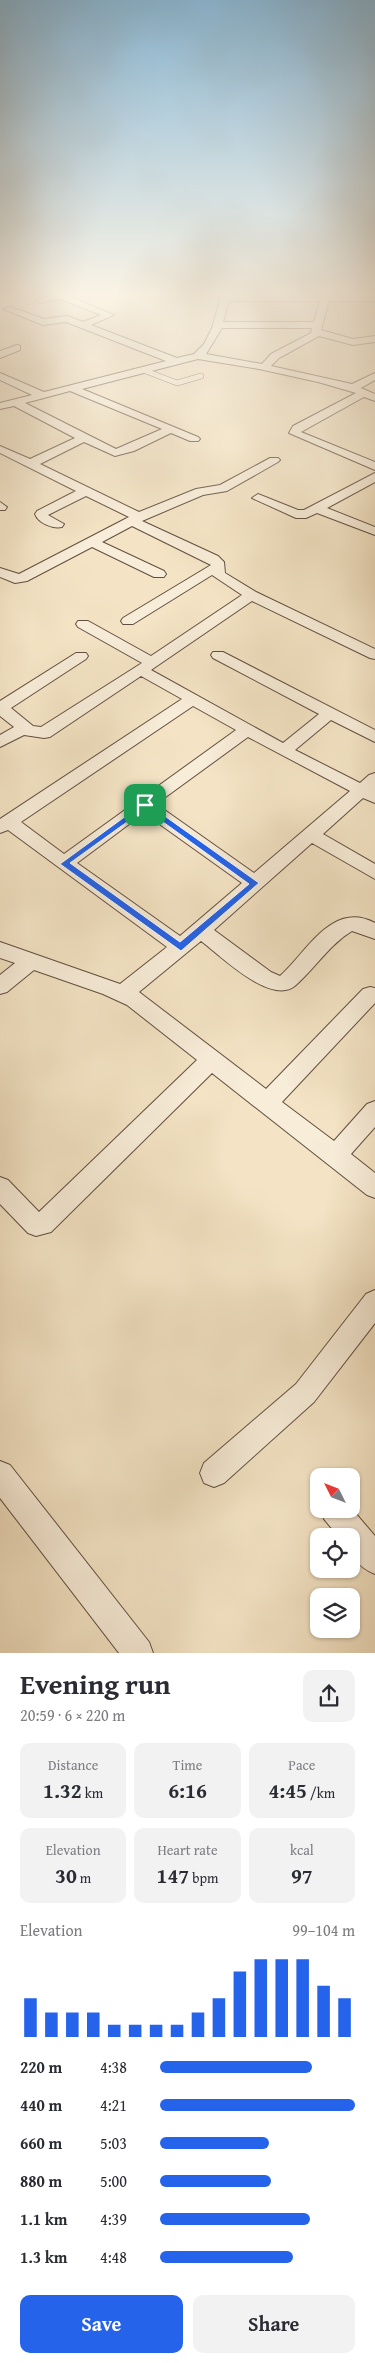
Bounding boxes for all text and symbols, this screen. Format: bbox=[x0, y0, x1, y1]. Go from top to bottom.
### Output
pin bbox=[124, 784, 166, 826]
icon: arrive bbox=[131, 791, 159, 819]
north arrow bbox=[310, 1468, 360, 1518]
map controls bbox=[310, 1468, 360, 1638]
button: locate bbox=[310, 1528, 360, 1578]
button: layers bbox=[310, 1588, 360, 1638]
text: Evening run bbox=[20, 1663, 171, 1704]
button: share bbox=[303, 1670, 355, 1722]
text: 20:59 · 6 × 220 m bbox=[20, 1703, 125, 1727]
text: Distance bbox=[48, 1755, 98, 1775]
text: Time bbox=[173, 1755, 202, 1775]
text: Pace bbox=[288, 1755, 315, 1775]
text: 1.32 bbox=[43, 1775, 82, 1806]
text: 6:16 bbox=[168, 1775, 207, 1806]
text: 4:45 bbox=[268, 1775, 307, 1806]
text: km bbox=[82, 1783, 103, 1803]
text: /km bbox=[307, 1783, 335, 1803]
text: Elevation bbox=[46, 1840, 101, 1860]
text: Heart rate bbox=[157, 1840, 218, 1860]
text: kcal bbox=[290, 1840, 314, 1860]
text: 30 bbox=[55, 1860, 77, 1891]
text: 147 bbox=[157, 1860, 189, 1891]
text: 97 bbox=[291, 1860, 313, 1891]
text: m bbox=[77, 1868, 91, 1888]
text: bpm bbox=[189, 1868, 218, 1888]
text: Elevation bbox=[20, 1918, 83, 1942]
text: 99–104 m bbox=[292, 1918, 355, 1942]
text: 220 m bbox=[20, 2055, 62, 2079]
text: 4:38 bbox=[100, 2055, 127, 2079]
text: 440 m bbox=[20, 2093, 62, 2117]
text: 4:21 bbox=[100, 2093, 127, 2117]
text: 660 m bbox=[20, 2131, 62, 2155]
text: 5:03 bbox=[100, 2131, 127, 2155]
text: 880 m bbox=[20, 2169, 62, 2193]
text: 5:00 bbox=[100, 2169, 127, 2193]
text: 1.1 km bbox=[20, 2207, 67, 2231]
text: 4:39 bbox=[100, 2207, 127, 2231]
text: 1.3 km bbox=[20, 2245, 67, 2269]
text: 4:48 bbox=[100, 2245, 127, 2269]
button: Save bbox=[20, 2295, 183, 2353]
button: Share bbox=[193, 2295, 355, 2353]

